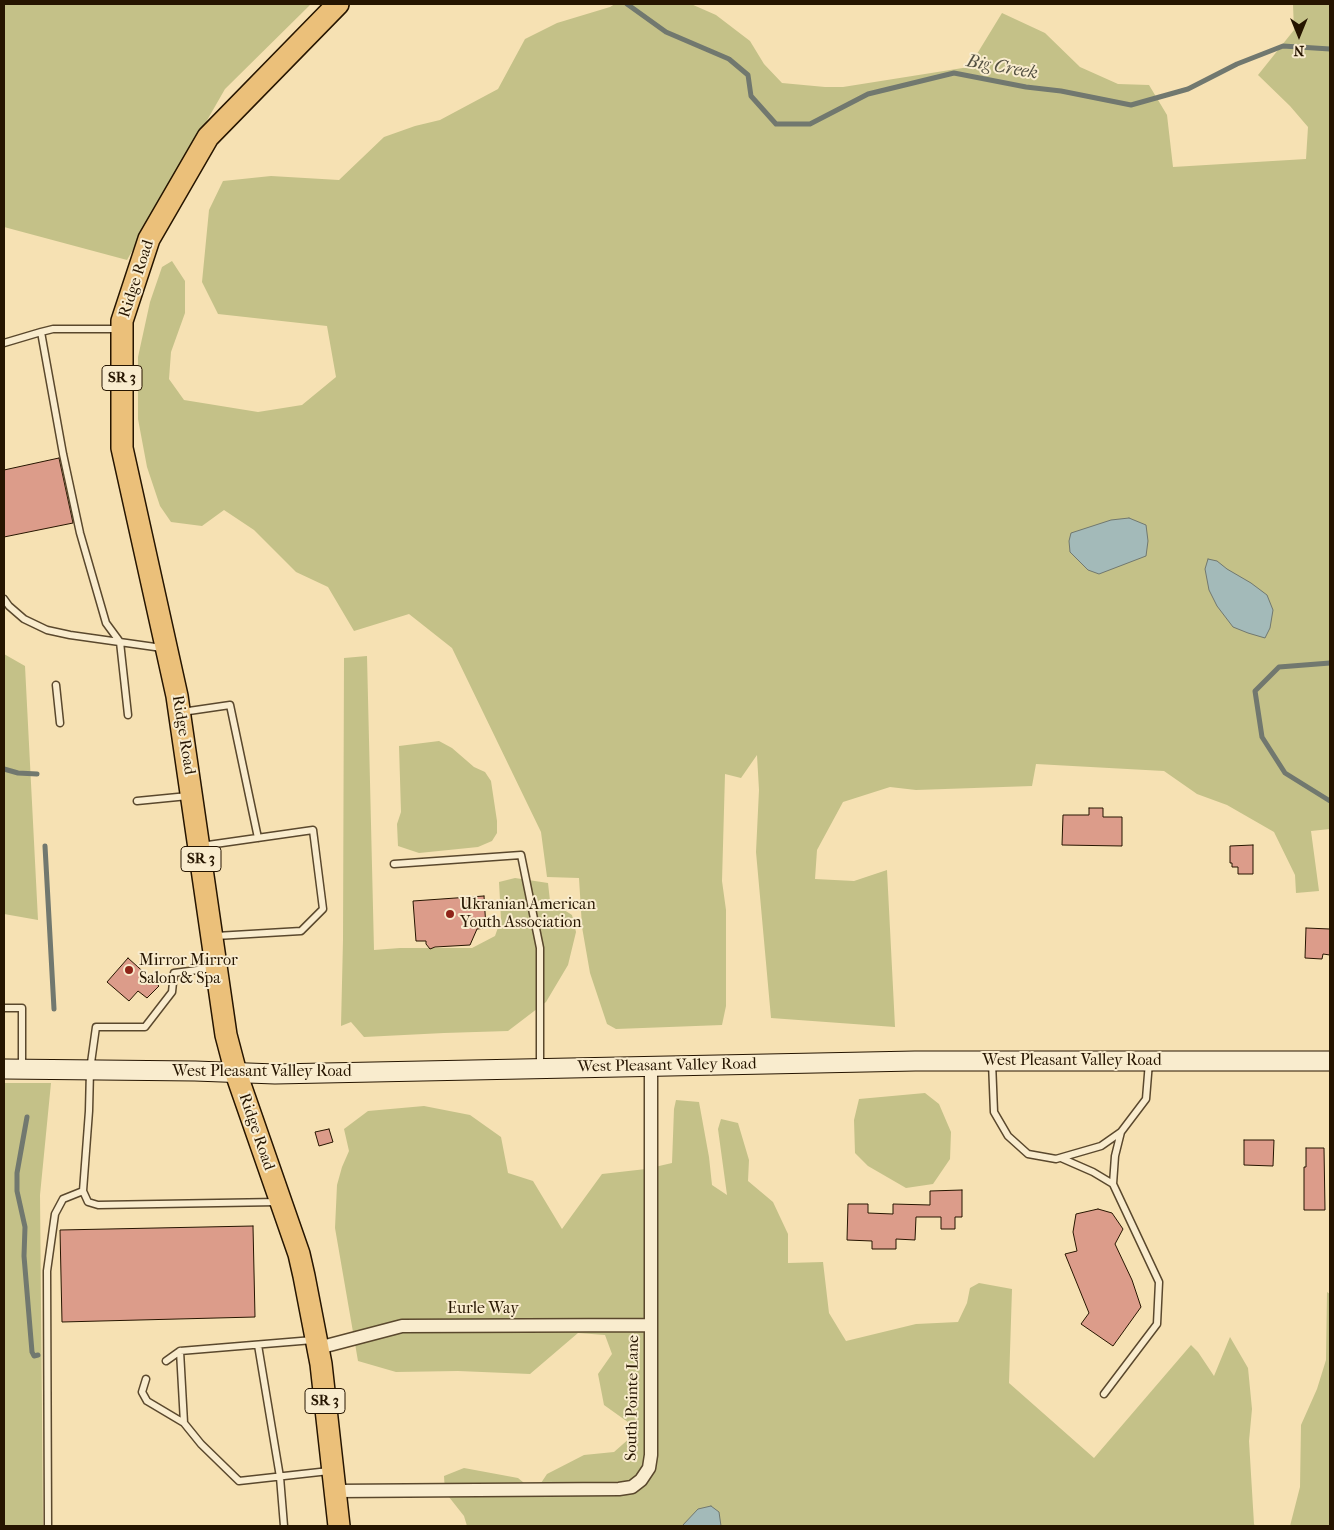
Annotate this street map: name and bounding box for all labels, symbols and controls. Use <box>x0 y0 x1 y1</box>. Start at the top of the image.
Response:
north arrow <box>1274 10 1324 60</box>
text: N <box>1294 42 1304 59</box>
water label: Big Creek <box>965 51 1039 85</box>
street label: Ridge Road <box>115 238 159 320</box>
road number: SR 3 <box>102 366 142 390</box>
street label: Ridge Road <box>167 694 199 776</box>
road number: SR 3 <box>181 846 221 872</box>
place label: Ukranian American Youth Association <box>460 895 596 933</box>
marker: Ukranian American Youth Association <box>444 908 456 920</box>
place label: Mirror Mirror Salon & Spa <box>139 951 238 989</box>
marker: Mirror Mirror Salon & Spa <box>123 964 135 976</box>
street label: West Pleasant Valley Road <box>982 1051 1162 1071</box>
street label: West Pleasant Valley Road <box>577 1055 757 1077</box>
street label: West Pleasant Valley Road <box>172 1062 352 1082</box>
street label: Ridge Road <box>234 1091 278 1173</box>
street label: Eurle Way <box>447 1299 519 1319</box>
street label: South Pointe Lane <box>622 1335 644 1461</box>
road number: SR 3 <box>305 1388 345 1414</box>

